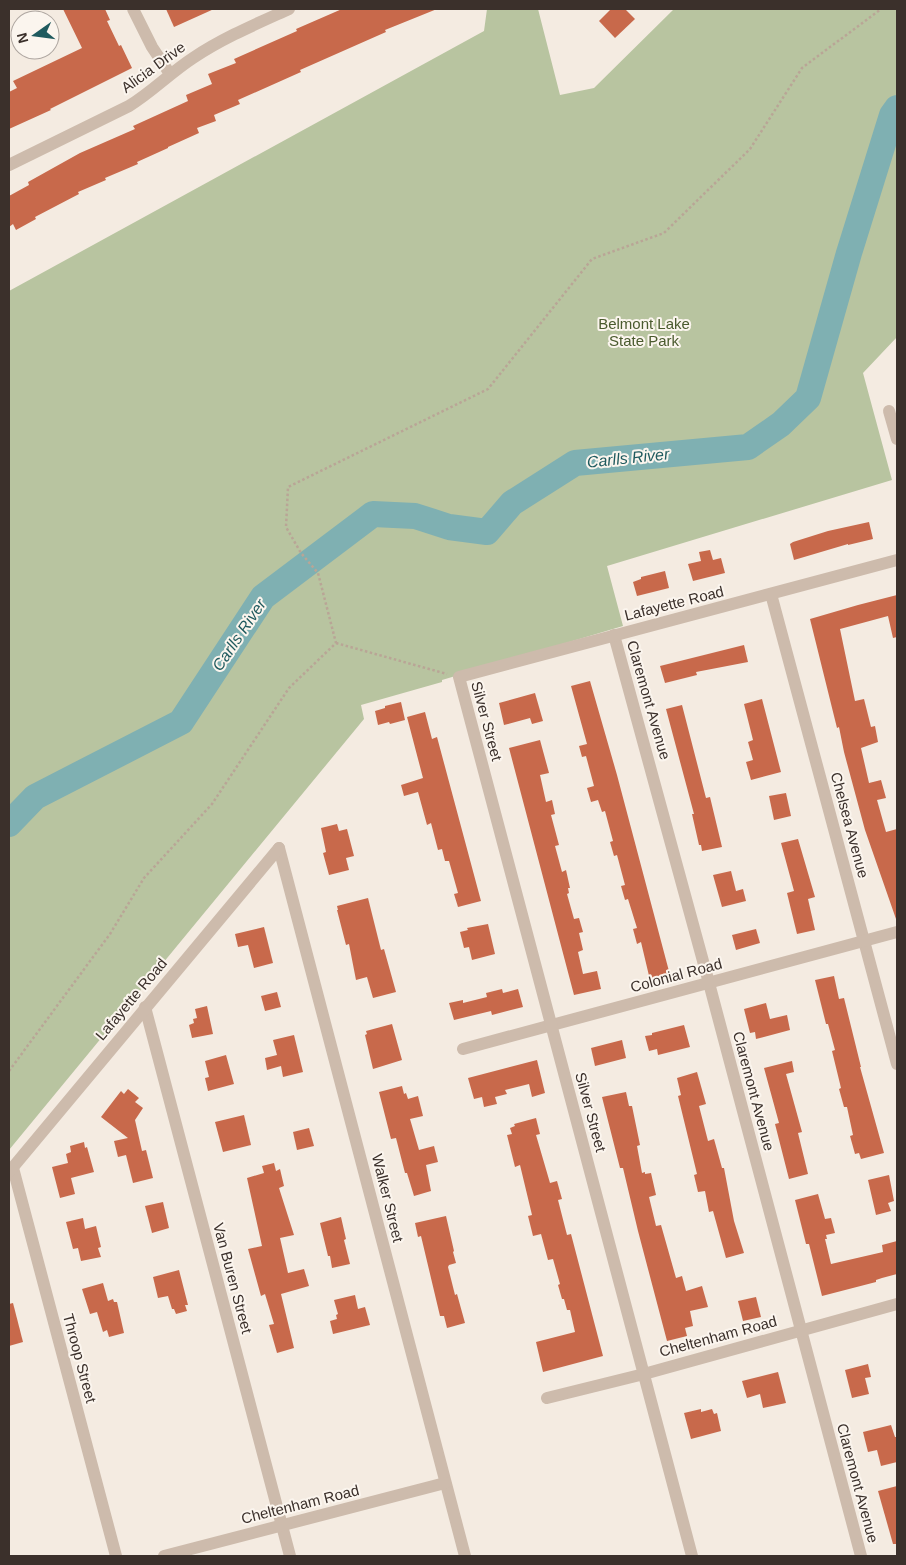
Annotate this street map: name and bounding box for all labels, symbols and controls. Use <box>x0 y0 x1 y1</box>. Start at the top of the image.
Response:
north arrow <box>10 10 60 60</box>
text: N <box>13 31 31 45</box>
street label: Alicia Drive <box>118 38 188 96</box>
park label: Belmont Lake State Park <box>598 315 690 349</box>
water label: Carlls River <box>586 445 671 471</box>
street label: Lafayette Road <box>623 582 725 624</box>
water label: Carlls River <box>209 595 270 674</box>
street label: Claremont Avenue <box>624 638 674 762</box>
street label: Silver Street <box>468 679 506 763</box>
street label: Chelsea Avenue <box>828 770 872 880</box>
street label: Lafayette Road <box>92 955 170 1043</box>
street label: Colonial Road <box>628 955 724 995</box>
street label: Claremont Avenue <box>730 1029 778 1153</box>
street label: Silver Street <box>572 1070 610 1154</box>
street label: Walker Street <box>369 1152 407 1245</box>
street label: Van Buren Street <box>210 1221 256 1336</box>
street label: Throop Street <box>60 1312 100 1405</box>
street label: Cheltenham Road <box>657 1312 779 1360</box>
street label: Claremont Avenue <box>834 1421 882 1545</box>
street label: Cheltenham Road <box>239 1481 361 1527</box>

